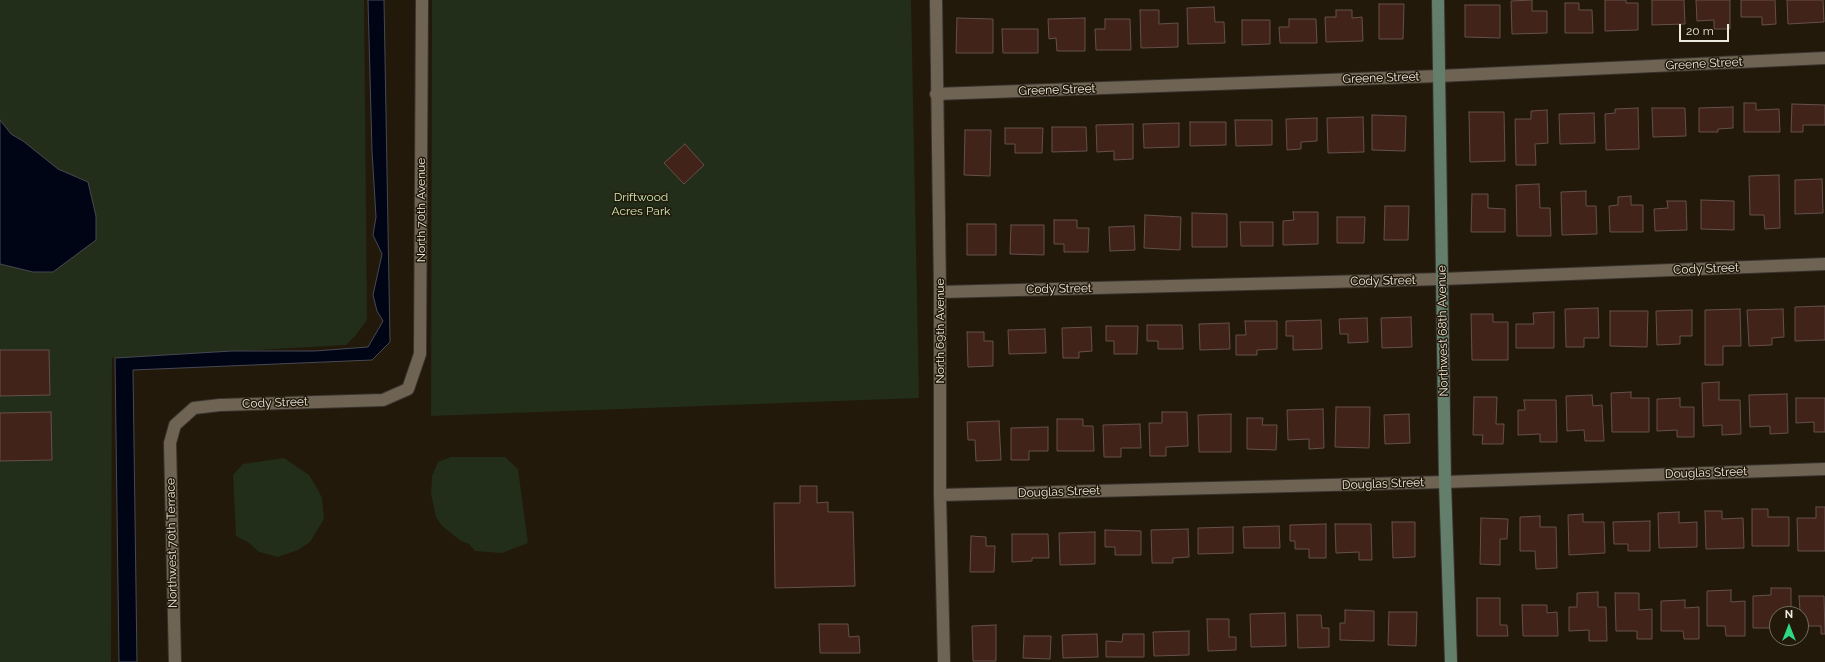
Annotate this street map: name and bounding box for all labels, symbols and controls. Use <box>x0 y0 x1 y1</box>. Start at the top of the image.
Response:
scale bar <box>1681 16 1731 42</box>
text: 20 m <box>1686 24 1714 38</box>
street label: Greene Street <box>1665 55 1743 73</box>
street label: Greene Street <box>1342 69 1420 87</box>
street label: Greene Street <box>1018 81 1096 99</box>
street label: North 70th Avenue <box>414 158 428 262</box>
park label: Driftwood Acres Park <box>612 190 670 218</box>
street label: Cody Street <box>1673 261 1739 277</box>
street label: Northwest 68th Avenue <box>1435 265 1451 397</box>
street label: Cody Street <box>1350 273 1416 289</box>
street label: North 69th Avenue <box>933 278 947 384</box>
street label: Cody Street <box>1026 281 1092 297</box>
street label: Cody Street <box>242 395 308 411</box>
street label: Douglas Street <box>1665 464 1747 482</box>
street label: Douglas Street <box>1342 475 1424 493</box>
street label: Northwest 70th Terrace <box>164 478 180 608</box>
street label: Douglas Street <box>1018 483 1100 501</box>
north arrow <box>1769 606 1809 646</box>
text: N <box>1785 608 1793 621</box>

